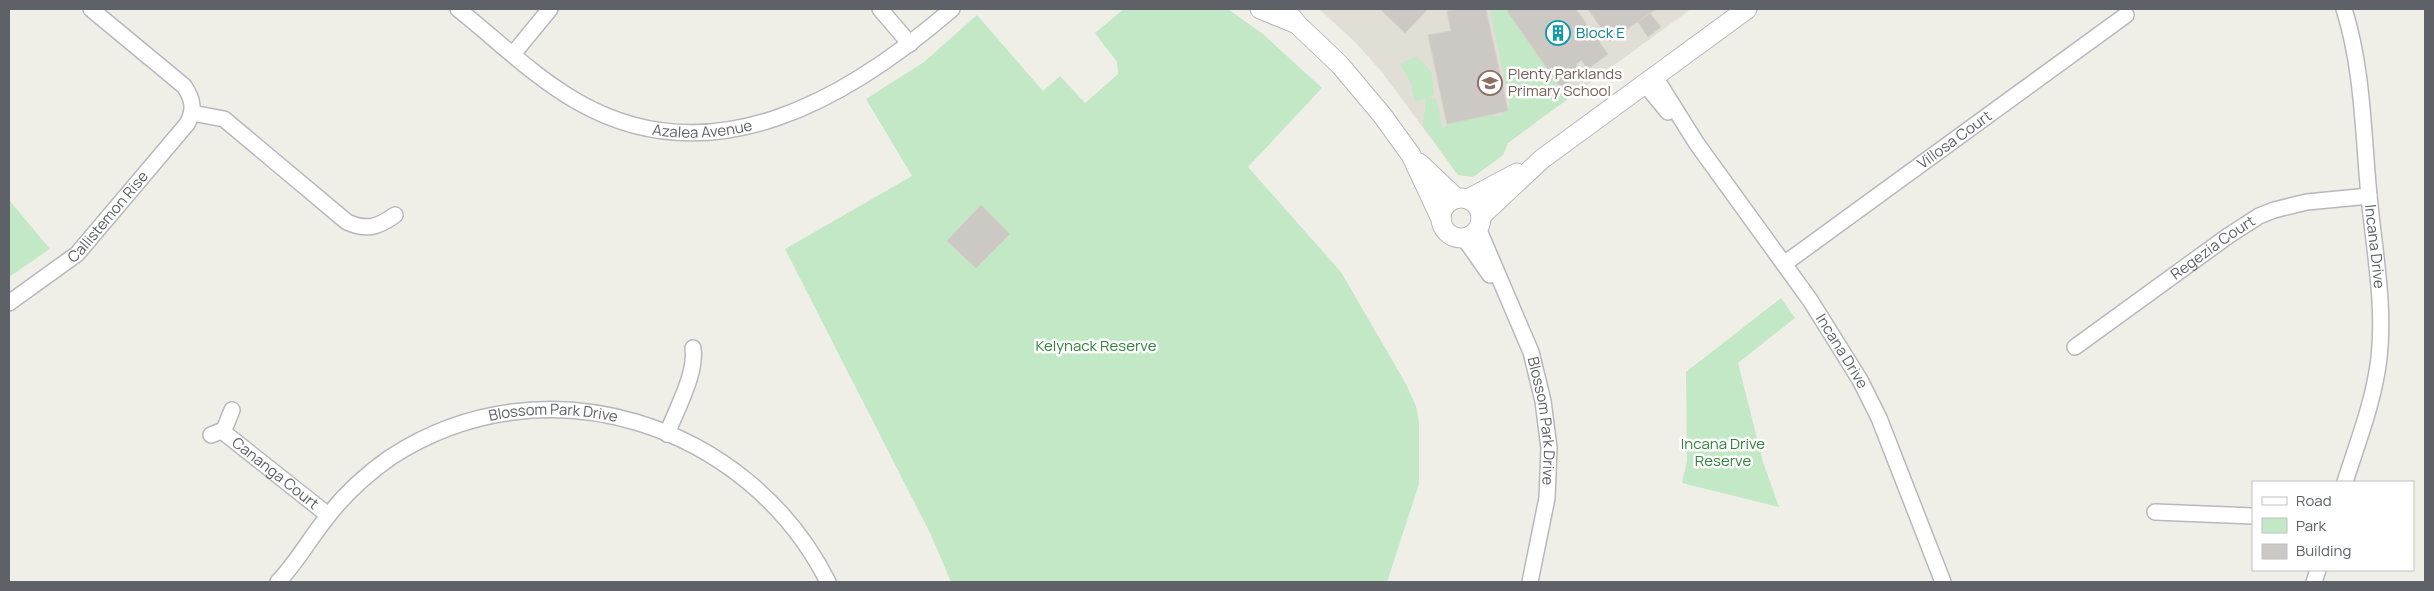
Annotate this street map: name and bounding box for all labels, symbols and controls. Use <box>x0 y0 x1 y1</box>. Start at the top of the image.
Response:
building icon: Block E <box>1545 20 1571 46</box>
place label: Block E <box>1576 22 1625 43</box>
place label: Plenty Parklands Primary School <box>1508 63 1622 101</box>
school or university icon: Plenty Parklands Primary School <box>1477 70 1503 96</box>
street label: Villosa Court <box>1913 105 1996 174</box>
street label: Azalea Avenue <box>651 114 755 143</box>
street label: Callistemon Rise <box>63 166 153 268</box>
street label: Incana Drive <box>2360 203 2390 290</box>
street label: Regezia Court <box>2166 210 2259 284</box>
street label: Incana Drive <box>1811 310 1874 392</box>
park label: Kelynack Reserve <box>1036 335 1157 356</box>
street label: Blossom Park Drive <box>1523 354 1560 486</box>
street label: Blossom Park Drive <box>487 399 620 427</box>
street label: Cananga Court <box>228 432 323 514</box>
park label: Incana Drive Reserve <box>1681 433 1765 471</box>
legend <box>2252 481 2414 571</box>
text: Road <box>2296 490 2332 511</box>
text: Park <box>2296 515 2326 536</box>
text: Building <box>2296 540 2351 561</box>

